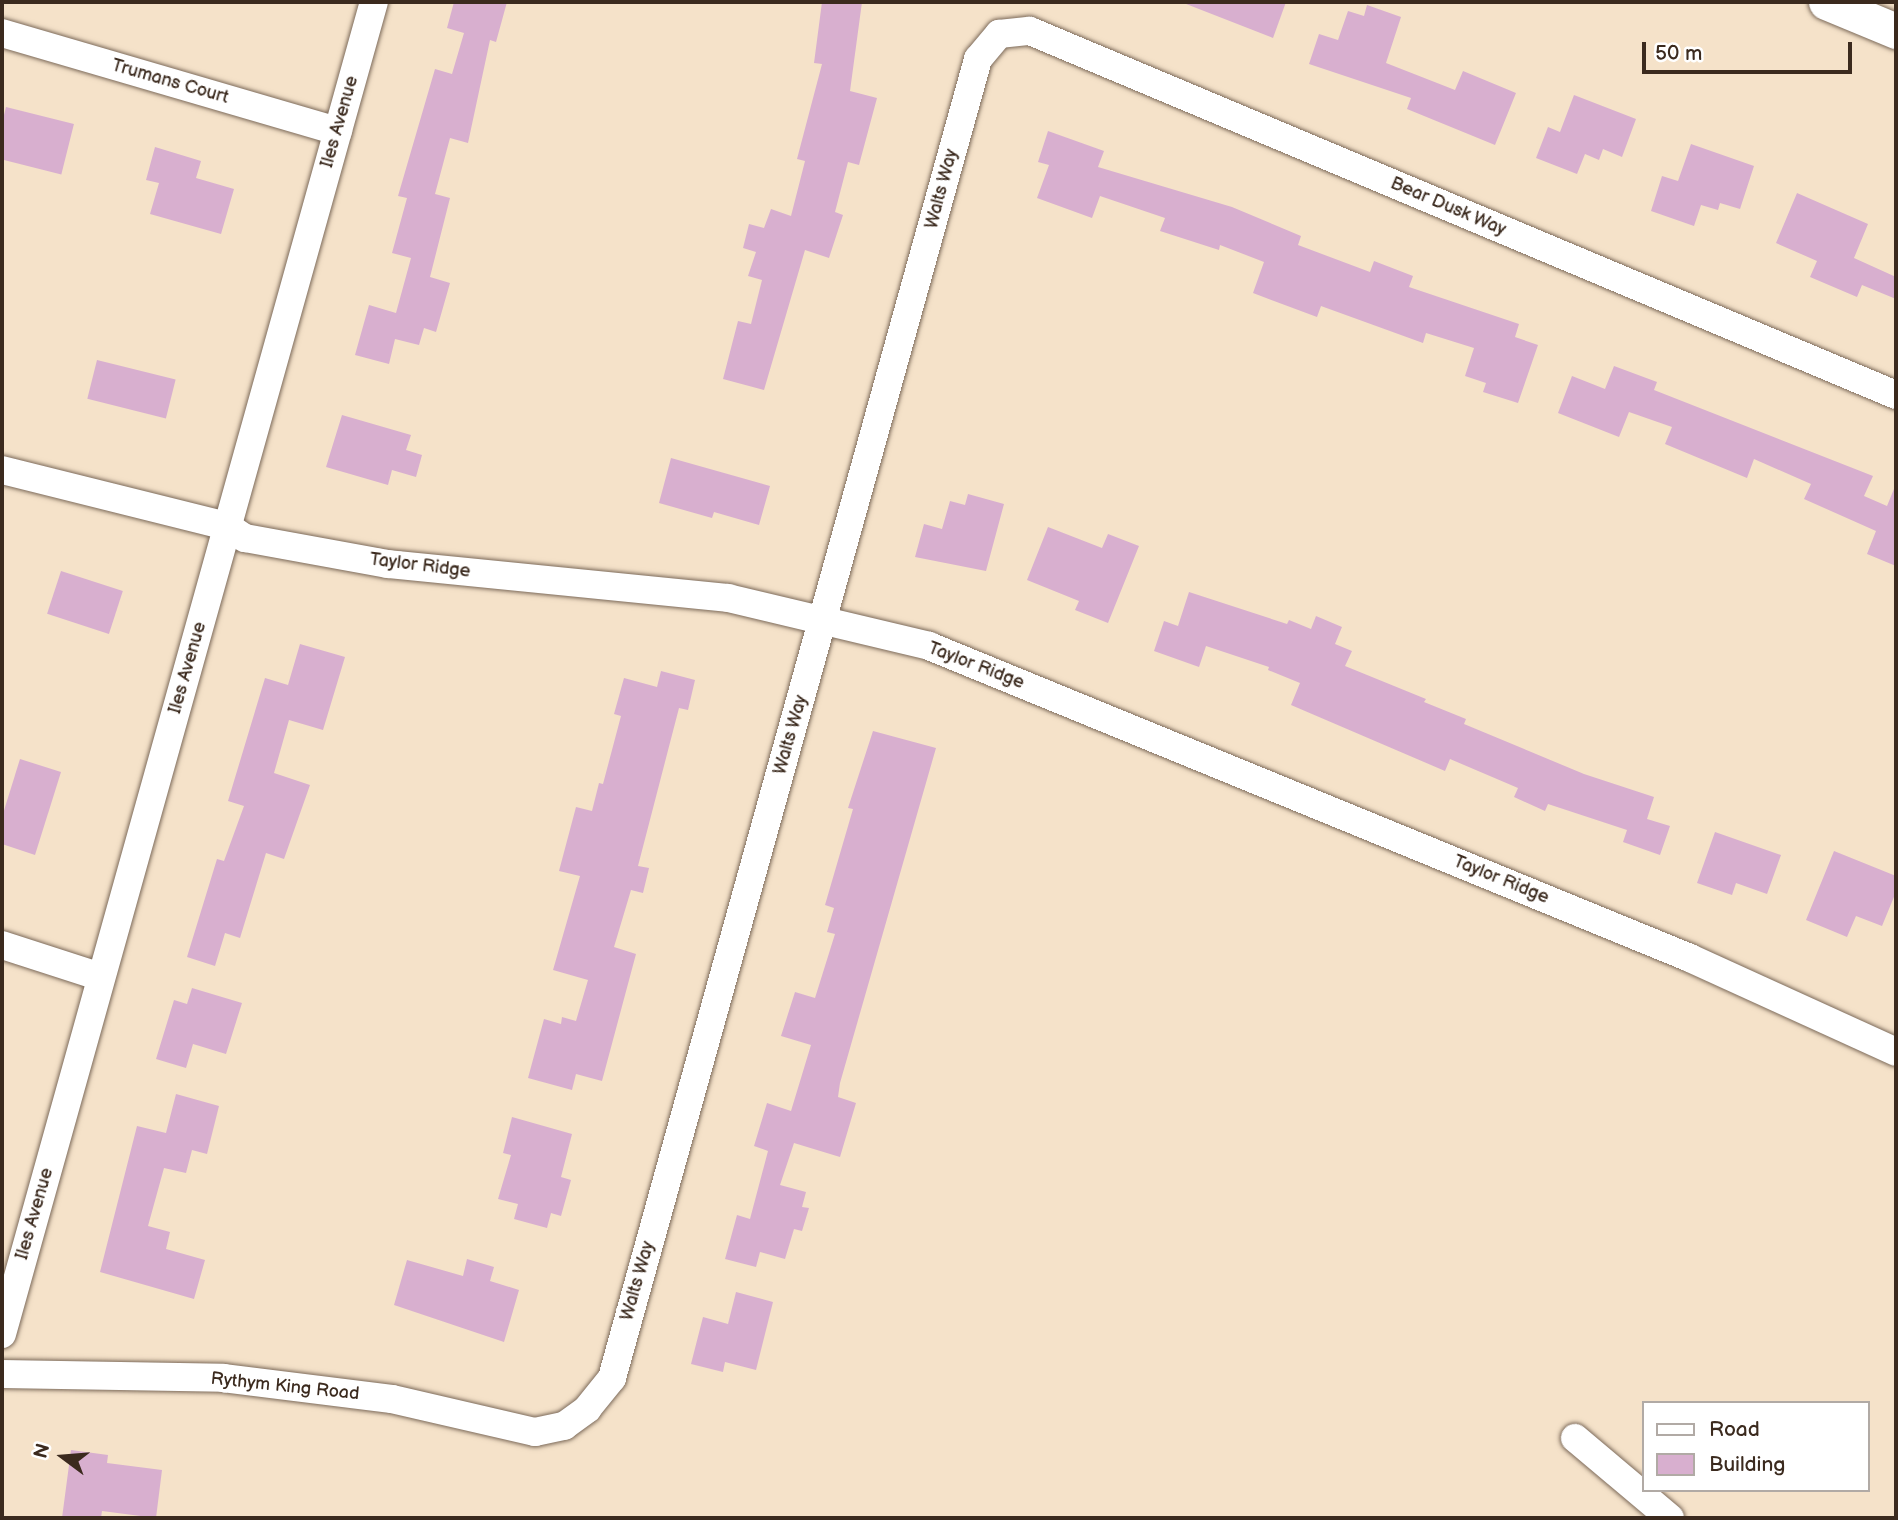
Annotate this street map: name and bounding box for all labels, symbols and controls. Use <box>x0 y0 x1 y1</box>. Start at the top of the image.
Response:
scale bar <box>1646 28 1856 72</box>
text: 50 m <box>1655 41 1702 66</box>
street label: Trumans Court <box>109 55 231 109</box>
street label: Iles Avenue <box>317 74 363 170</box>
street label: Walts Way <box>921 146 963 232</box>
street label: Bear Dusk Way <box>1387 173 1509 241</box>
street label: Taylor Ridge <box>368 549 472 583</box>
street label: Iles Avenue <box>165 620 211 716</box>
street label: Taylor Ridge <box>925 638 1027 694</box>
street label: Walts Way <box>769 692 813 778</box>
street label: Taylor Ridge <box>1450 851 1552 909</box>
street label: Iles Avenue <box>12 1166 58 1262</box>
street label: Walts Way <box>616 1238 660 1324</box>
street label: Rythym King Road <box>210 1368 360 1406</box>
legend <box>1643 1401 1870 1492</box>
text: Road <box>1709 1417 1760 1442</box>
north arrow <box>28 1422 98 1492</box>
text: N <box>29 1441 55 1461</box>
text: Building <box>1709 1452 1785 1477</box>

